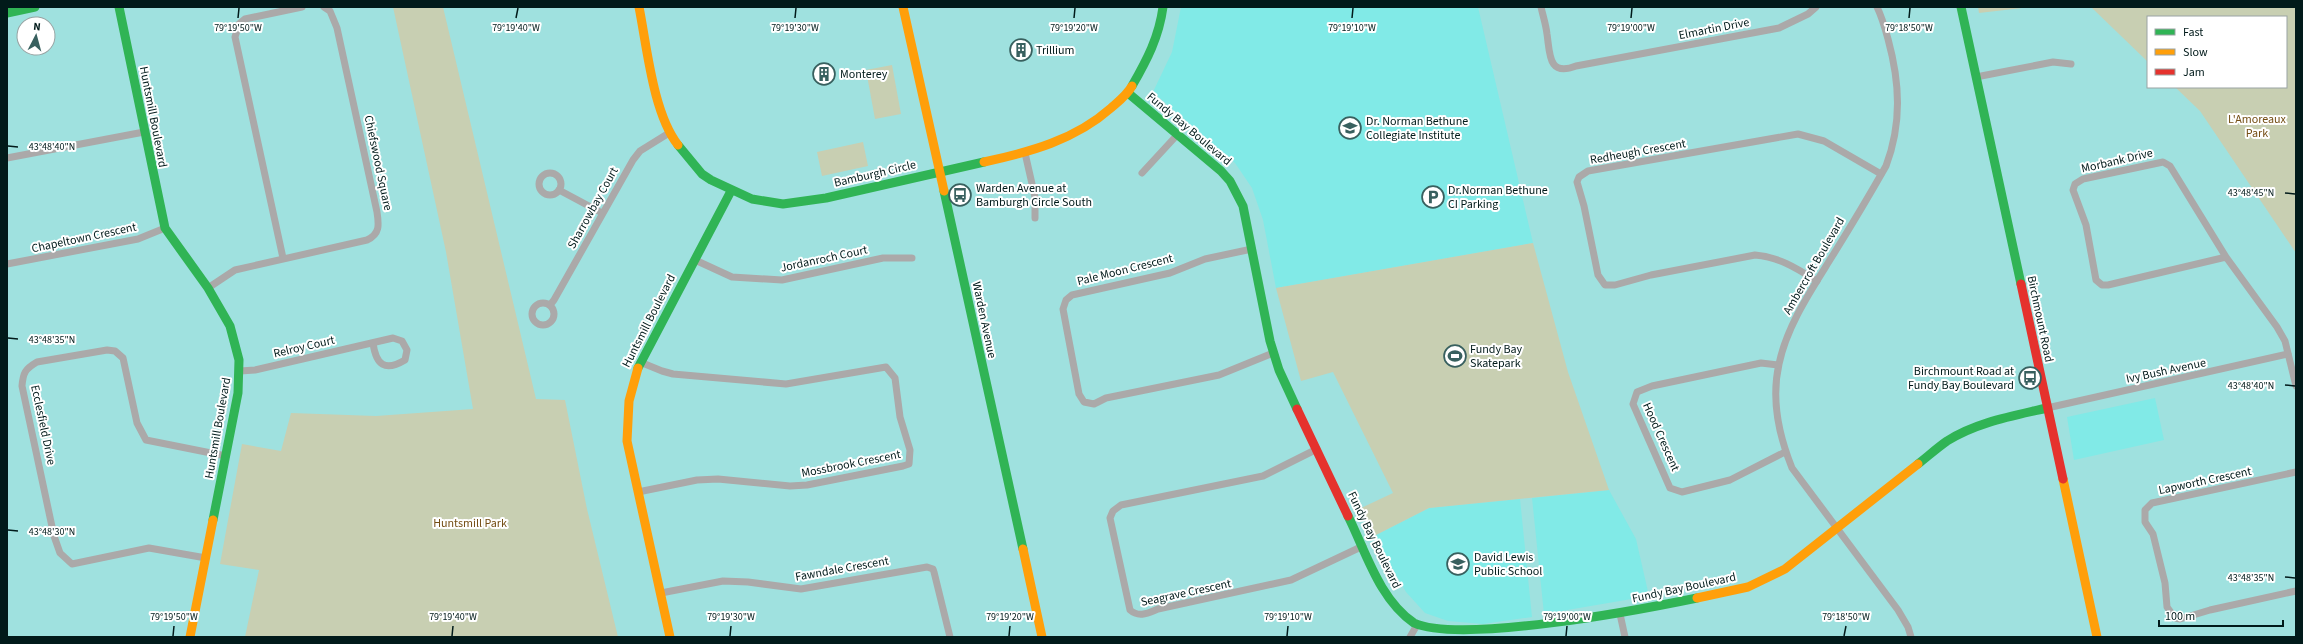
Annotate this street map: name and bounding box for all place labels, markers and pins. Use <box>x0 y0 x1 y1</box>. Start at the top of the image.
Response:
building icon: Trillium <box>1008 37 1034 63</box>
place label: Trillium <box>1036 42 1075 59</box>
building icon: Monterey <box>811 61 837 87</box>
place label: Monterey <box>840 66 888 83</box>
place label: Dr. Norman Bethune Collegiate Institute <box>1366 113 1468 144</box>
school or university icon: Dr. Norman Bethune Collegiate Institute <box>1337 115 1363 141</box>
place label: Warden Avenue at Bamburgh Circle South <box>976 180 1092 211</box>
bus stop icon: Warden Avenue at Bamburgh Circle South <box>947 182 973 208</box>
place label: Dr.Norman Bethune CI Parking <box>1448 182 1548 213</box>
parking icon: Dr.Norman Bethune CI Parking <box>1420 184 1446 210</box>
place label: Fundy Bay Skatepark <box>1470 341 1523 372</box>
sports icon: Fundy Bay Skatepark <box>1442 343 1468 369</box>
place label: Birchmount Road at Fundy Bay Boulevard <box>1908 363 2014 394</box>
bus stop icon: Birchmount Road at Fundy Bay Boulevard <box>2017 365 2043 391</box>
place label: David Lewis Public School <box>1474 549 1542 580</box>
school or university icon: David Lewis Public School <box>1445 551 1471 577</box>

